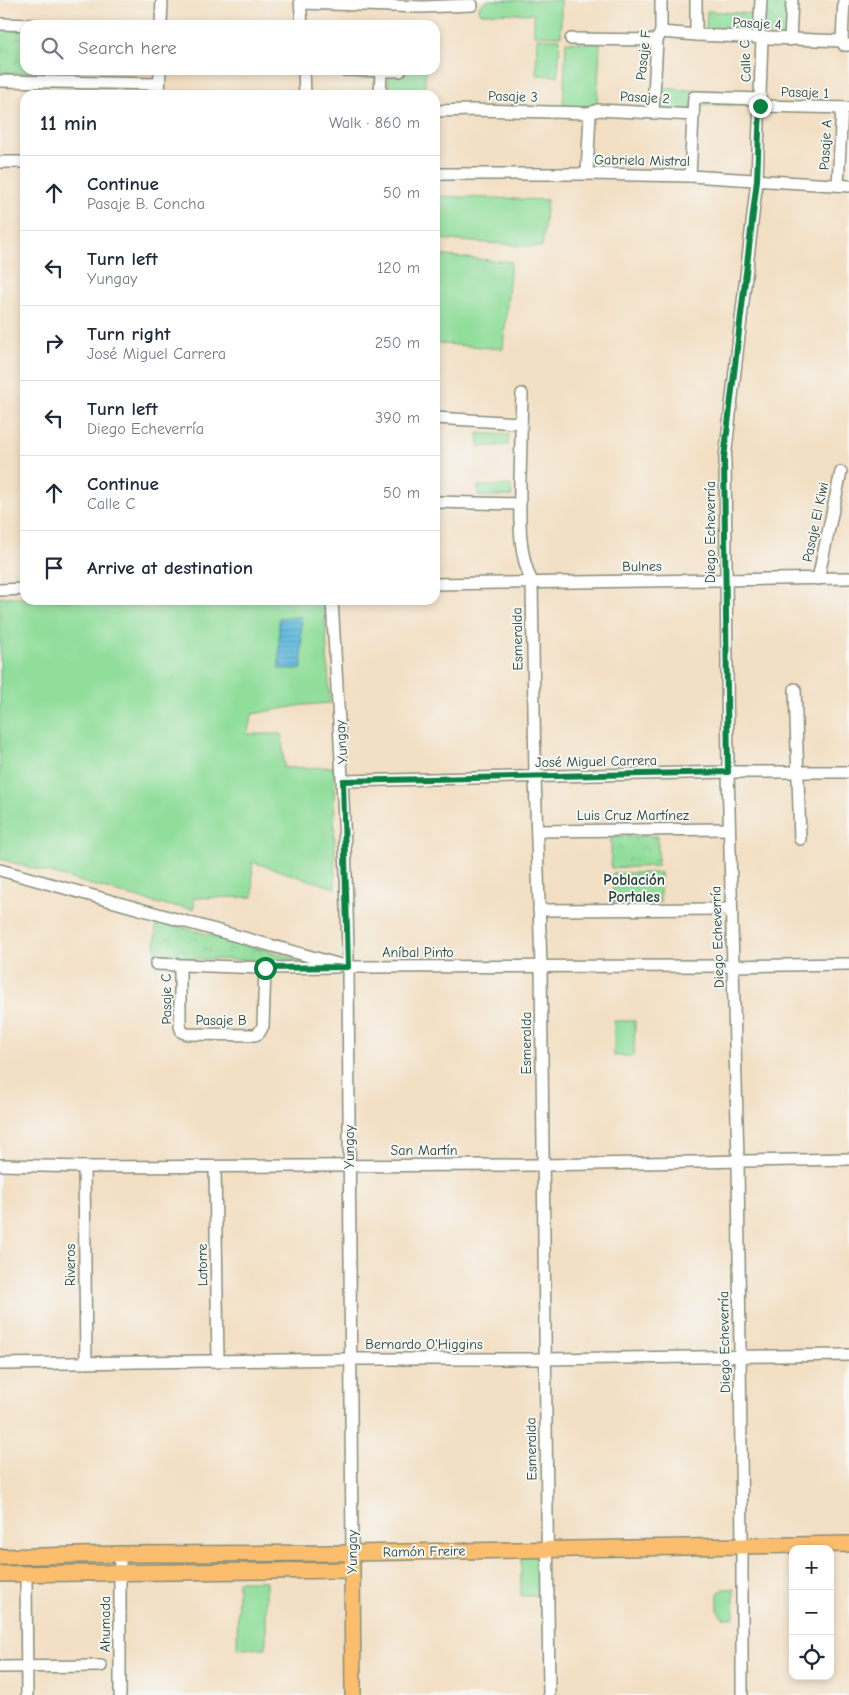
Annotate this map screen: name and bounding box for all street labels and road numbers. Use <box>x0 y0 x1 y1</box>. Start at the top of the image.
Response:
street label: Pasaje 4 <box>732 14 782 33</box>
street label: Pasaje F <box>632 29 655 81</box>
street label: Calle C <box>736 39 755 82</box>
street label: Pasaje 1 <box>781 83 829 102</box>
street label: Pasaje 3 <box>488 87 538 106</box>
street label: Pasaje 2 <box>620 88 670 107</box>
street label: Pasaje A <box>816 119 835 171</box>
street label: Gabriela Mistral <box>594 151 690 170</box>
street label: Diego Echeverría <box>702 481 719 583</box>
street label: Pasaje El Kiwi <box>799 481 832 564</box>
street label: Bulnes <box>622 558 662 575</box>
street label: Esmeralda <box>508 607 527 671</box>
street label: Yungay <box>331 719 352 765</box>
street label: José Miguel Carrera <box>535 752 657 771</box>
street label: Luis Cruz Martínez <box>577 807 689 824</box>
street label: Diego Echeverría <box>707 886 728 988</box>
street label: Aníbal Pinto <box>382 944 454 961</box>
street label: Pasaje C <box>158 973 175 1025</box>
street label: Esmeralda <box>518 1011 535 1075</box>
street label: Pasaje B <box>195 1012 247 1029</box>
street label: Yungay <box>341 1124 358 1169</box>
street label: San Martín <box>391 1142 457 1159</box>
street label: Latorre <box>194 1243 211 1287</box>
street label: Riveros <box>62 1244 79 1286</box>
street label: Diego Echeverría <box>715 1291 734 1393</box>
street label: Bernardo O'Higgins <box>365 1336 483 1353</box>
street label: Esmeralda <box>522 1417 541 1481</box>
street label: Yungay <box>344 1529 361 1574</box>
street label: Ramón Freire <box>383 1542 465 1561</box>
street label: Ahumada <box>97 1596 114 1652</box>

